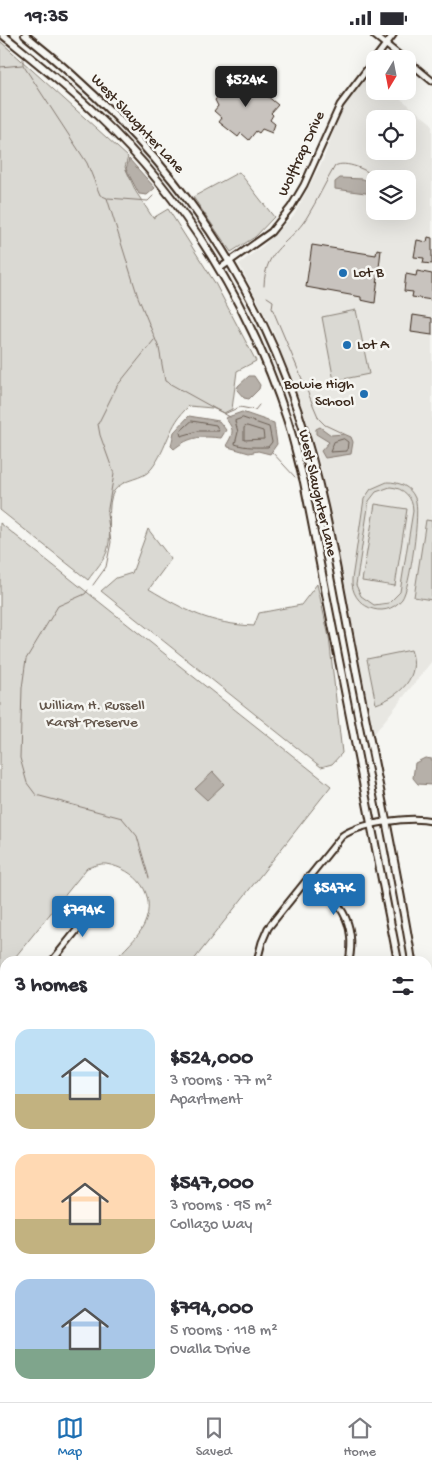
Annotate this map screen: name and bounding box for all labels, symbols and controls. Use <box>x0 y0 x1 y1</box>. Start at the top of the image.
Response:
text: 19:35 <box>25 6 68 29</box>
north arrow <box>366 50 416 100</box>
map controls <box>366 50 416 220</box>
pin: $524K <box>211 65 281 108</box>
street label: West Slaughter Lane <box>86 71 188 178</box>
text: $524K <box>226 72 266 91</box>
street label: Wolftrap Drive <box>274 108 330 199</box>
button: locate <box>366 110 416 160</box>
button: layers <box>366 170 416 220</box>
place label: Lot B <box>353 264 384 282</box>
marker: Lot B <box>337 267 349 279</box>
place label: Lot A <box>357 336 390 354</box>
marker: Lot A <box>341 339 353 351</box>
place label: Bowie High School <box>283 376 354 411</box>
marker: Bowie High School <box>358 388 370 400</box>
street label: West Slaughter Lane <box>294 428 340 558</box>
park label: William H. Russell Karst Preserve <box>39 697 145 732</box>
pin: $547K <box>299 873 369 916</box>
text: $547K <box>314 880 354 899</box>
pin: $794K <box>48 895 118 938</box>
text: $794K <box>63 902 103 921</box>
icon: filters <box>389 972 417 1000</box>
text: 3 homes <box>15 974 87 999</box>
text: $524,000 <box>170 1047 253 1072</box>
icon: home <box>55 1049 115 1109</box>
text: 3 rooms · 77 m² <box>170 1072 272 1091</box>
text: Apartment <box>170 1091 242 1110</box>
text: $547,000 <box>170 1172 254 1197</box>
icon: home <box>55 1174 115 1234</box>
text: 3 rooms · 95 m² <box>170 1197 272 1216</box>
text: Collazo Way <box>170 1216 252 1235</box>
text: $794,000 <box>170 1297 253 1322</box>
icon: home <box>55 1299 115 1359</box>
text: 5 rooms · 118 m² <box>170 1322 278 1341</box>
text: Ovalla Drive <box>170 1341 250 1360</box>
tab: Map <box>56 1414 84 1461</box>
tab: Saved <box>196 1414 232 1461</box>
tab: Home <box>344 1414 376 1461</box>

